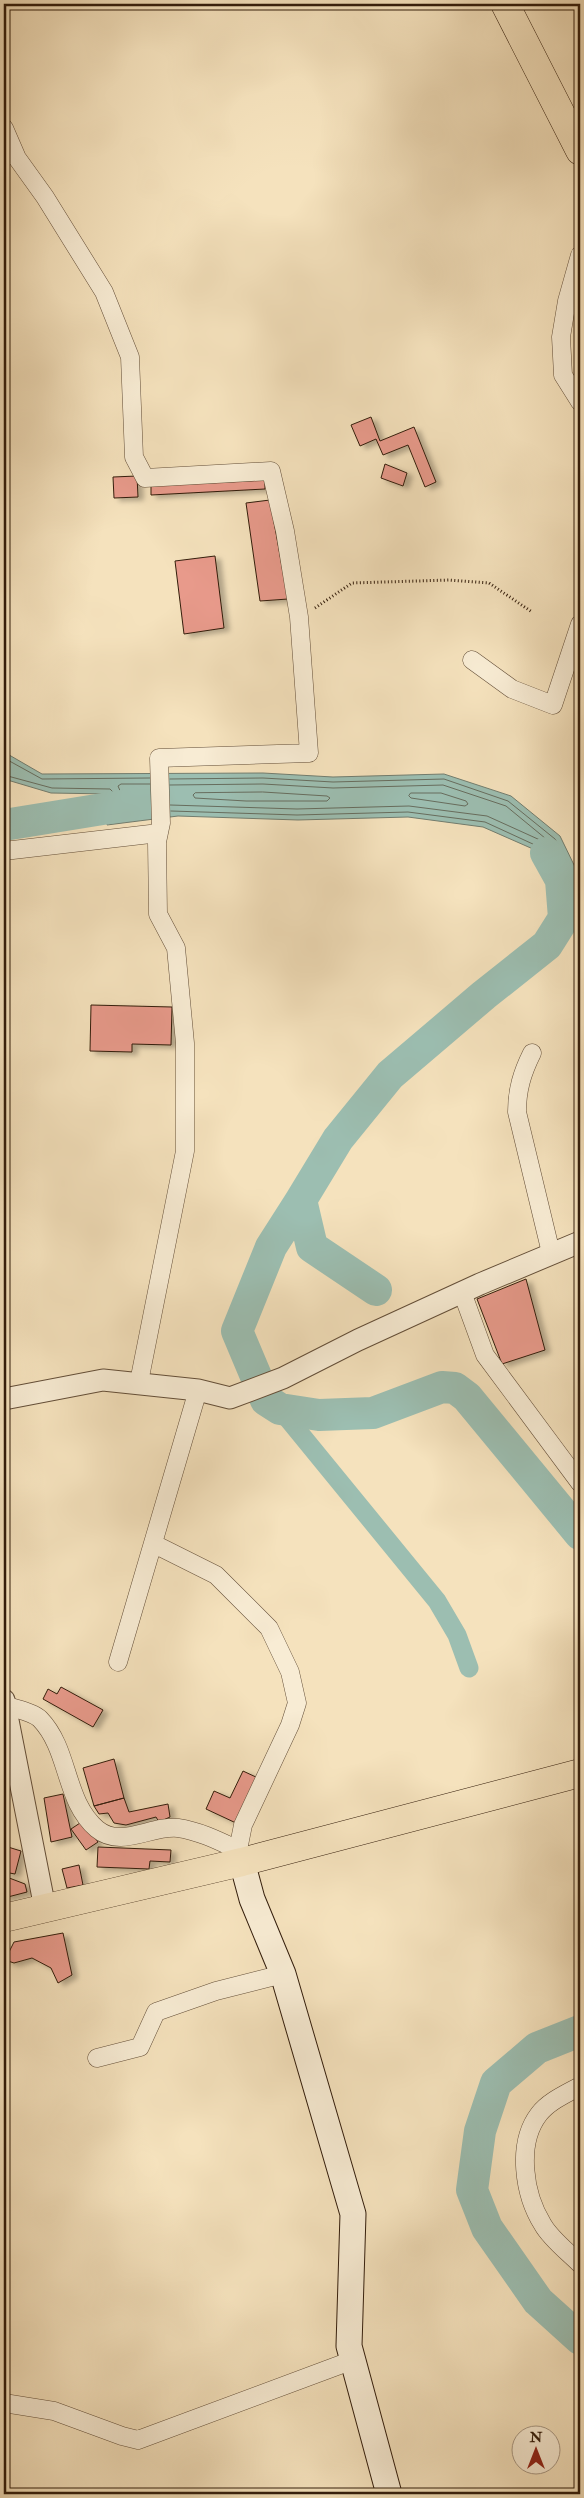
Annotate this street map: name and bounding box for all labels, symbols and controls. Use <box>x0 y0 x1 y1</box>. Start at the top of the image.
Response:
north arrow <box>512 2426 562 2476</box>
text: N <box>529 2429 543 2446</box>

